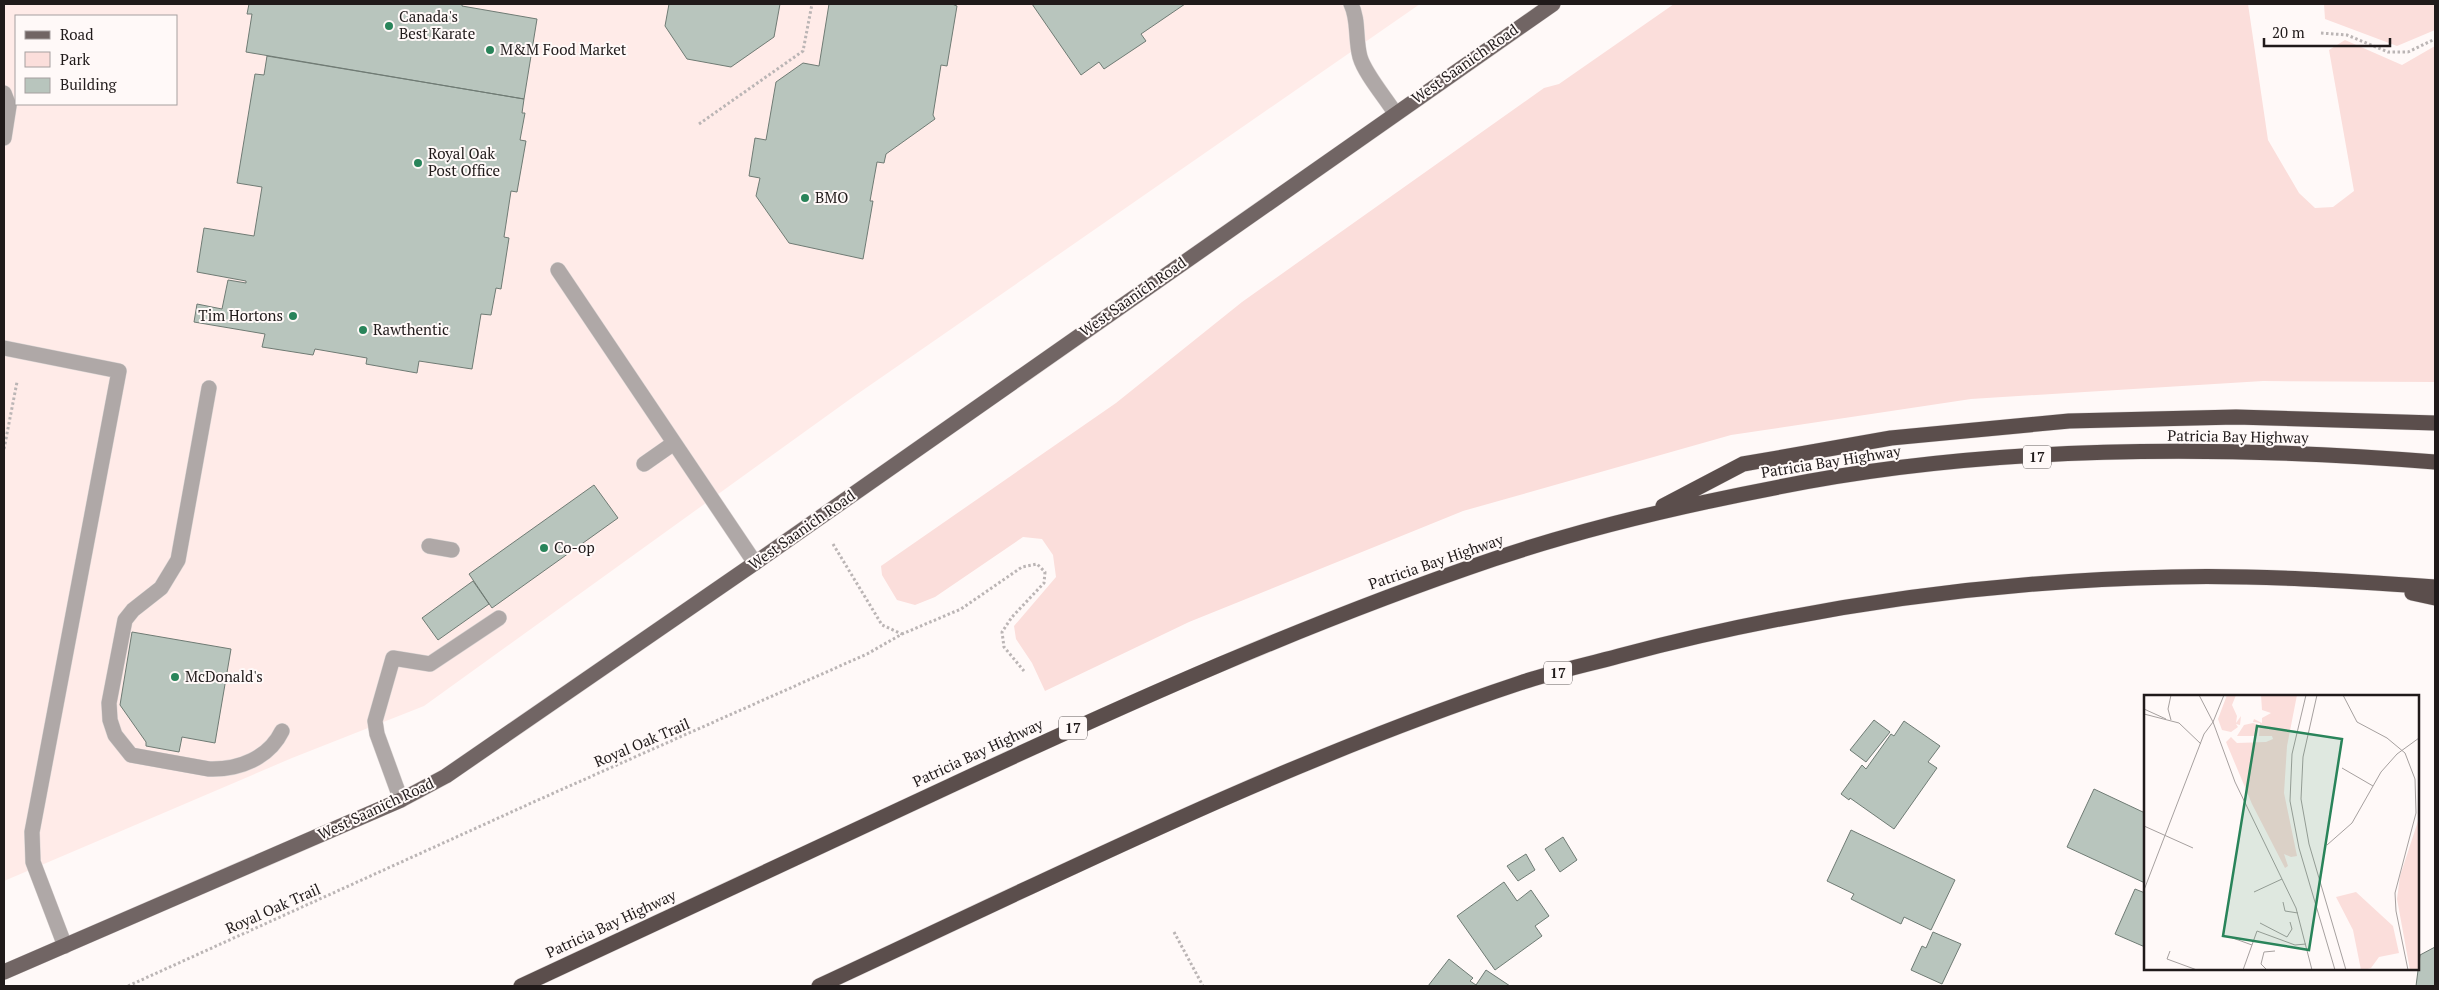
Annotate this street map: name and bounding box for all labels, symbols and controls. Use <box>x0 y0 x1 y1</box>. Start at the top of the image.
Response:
place label: Canada's Best Karate <box>399 6 475 43</box>
legend <box>15 15 178 105</box>
scale bar <box>2264 15 2390 47</box>
street label: West Saanich Road <box>1407 19 1522 107</box>
marker: Canada's Best Karate <box>383 20 395 32</box>
text: 20 m <box>2272 22 2305 42</box>
text: Road <box>60 24 93 44</box>
place label: M&M Food Market <box>500 39 627 59</box>
marker: M&M Food Market <box>484 44 496 56</box>
text: Park <box>60 49 90 69</box>
text: Building <box>60 74 118 94</box>
place label: Royal Oak Post Office <box>428 143 500 180</box>
marker: Royal Oak Post Office <box>412 157 424 169</box>
place label: BMO <box>815 187 848 207</box>
marker: BMO <box>799 192 811 204</box>
street label: West Saanich Road <box>1075 252 1190 340</box>
place label: Tim Hortons <box>198 305 283 325</box>
marker: Tim Hortons <box>287 310 299 322</box>
place label: Rawthentic <box>373 319 449 339</box>
marker: Rawthentic <box>357 324 369 336</box>
street label: Patricia Bay Highway <box>2167 425 2309 447</box>
street label: Patricia Bay Highway <box>1760 440 1903 482</box>
road number: 17 <box>2023 446 2051 468</box>
street label: West Saanich Road <box>744 485 859 573</box>
street label: Patricia Bay Highway <box>1366 528 1506 594</box>
place label: Co-op <box>554 537 595 557</box>
marker: Co-op <box>538 542 550 554</box>
road number: 17 <box>1544 661 1572 684</box>
place label: McDonald's <box>185 666 263 686</box>
marker: McDonald's <box>169 671 181 683</box>
inset map <box>2144 695 2419 970</box>
street label: Royal Oak Trail <box>591 713 692 771</box>
street label: Patricia Bay Highway <box>909 713 1046 791</box>
road number: 17 <box>1059 716 1087 740</box>
street label: West Saanich Road <box>314 772 437 844</box>
street label: Royal Oak Trail <box>222 878 323 938</box>
street label: Patricia Bay Highway <box>542 884 679 962</box>

